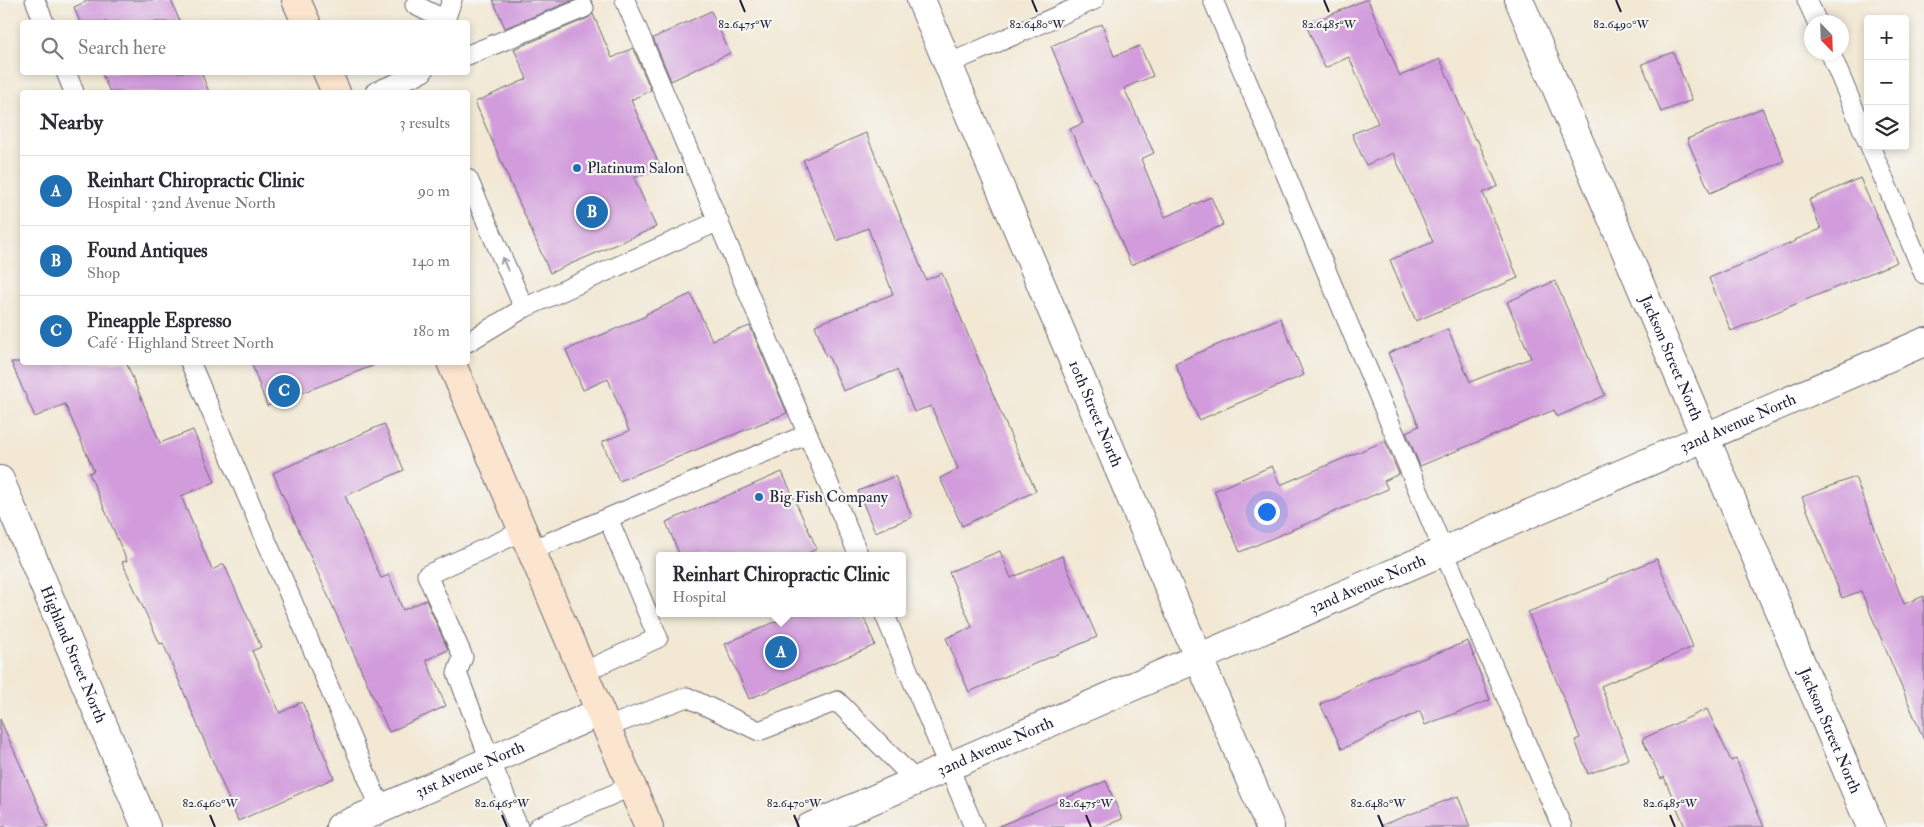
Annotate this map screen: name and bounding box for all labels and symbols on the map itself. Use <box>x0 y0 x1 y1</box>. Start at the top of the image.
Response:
north arrow <box>1804 15 1849 60</box>
text: 82.6475°W <box>718 17 773 32</box>
text: 82.6480°W <box>1010 17 1065 32</box>
text: 82.6485°W <box>1302 17 1357 32</box>
text: 82.6490°W <box>1593 17 1649 32</box>
place label: Platinum Salon <box>587 158 684 178</box>
marker: Platinum Salon <box>571 162 583 174</box>
pin: B <box>576 193 608 231</box>
one-way arrow <box>499 257 509 272</box>
street label: Jackson Street North <box>1634 291 1707 424</box>
street label: 10th Street North <box>1064 357 1127 471</box>
pin: C <box>268 372 300 410</box>
street label: 32nd Avenue North <box>1677 389 1800 457</box>
place label: Big Fish Company <box>769 487 889 508</box>
marker: Big Fish Company <box>753 491 765 503</box>
your location <box>1254 499 1280 525</box>
street label: 32nd Avenue North <box>1306 550 1429 618</box>
street label: Highland Street North <box>36 583 111 726</box>
pin: A <box>765 633 797 671</box>
street label: Jackson Street North <box>1793 664 1866 797</box>
street label: 32nd Avenue North <box>934 712 1057 780</box>
street label: 31st Avenue North <box>412 737 528 802</box>
text: 82.6460°W <box>182 796 238 811</box>
text: 82.6465°W <box>475 796 530 811</box>
text: 82.6470°W <box>767 796 822 811</box>
text: 82.6475°W <box>1059 796 1114 811</box>
text: 82.6480°W <box>1351 796 1406 811</box>
text: 82.6485°W <box>1643 796 1698 811</box>

